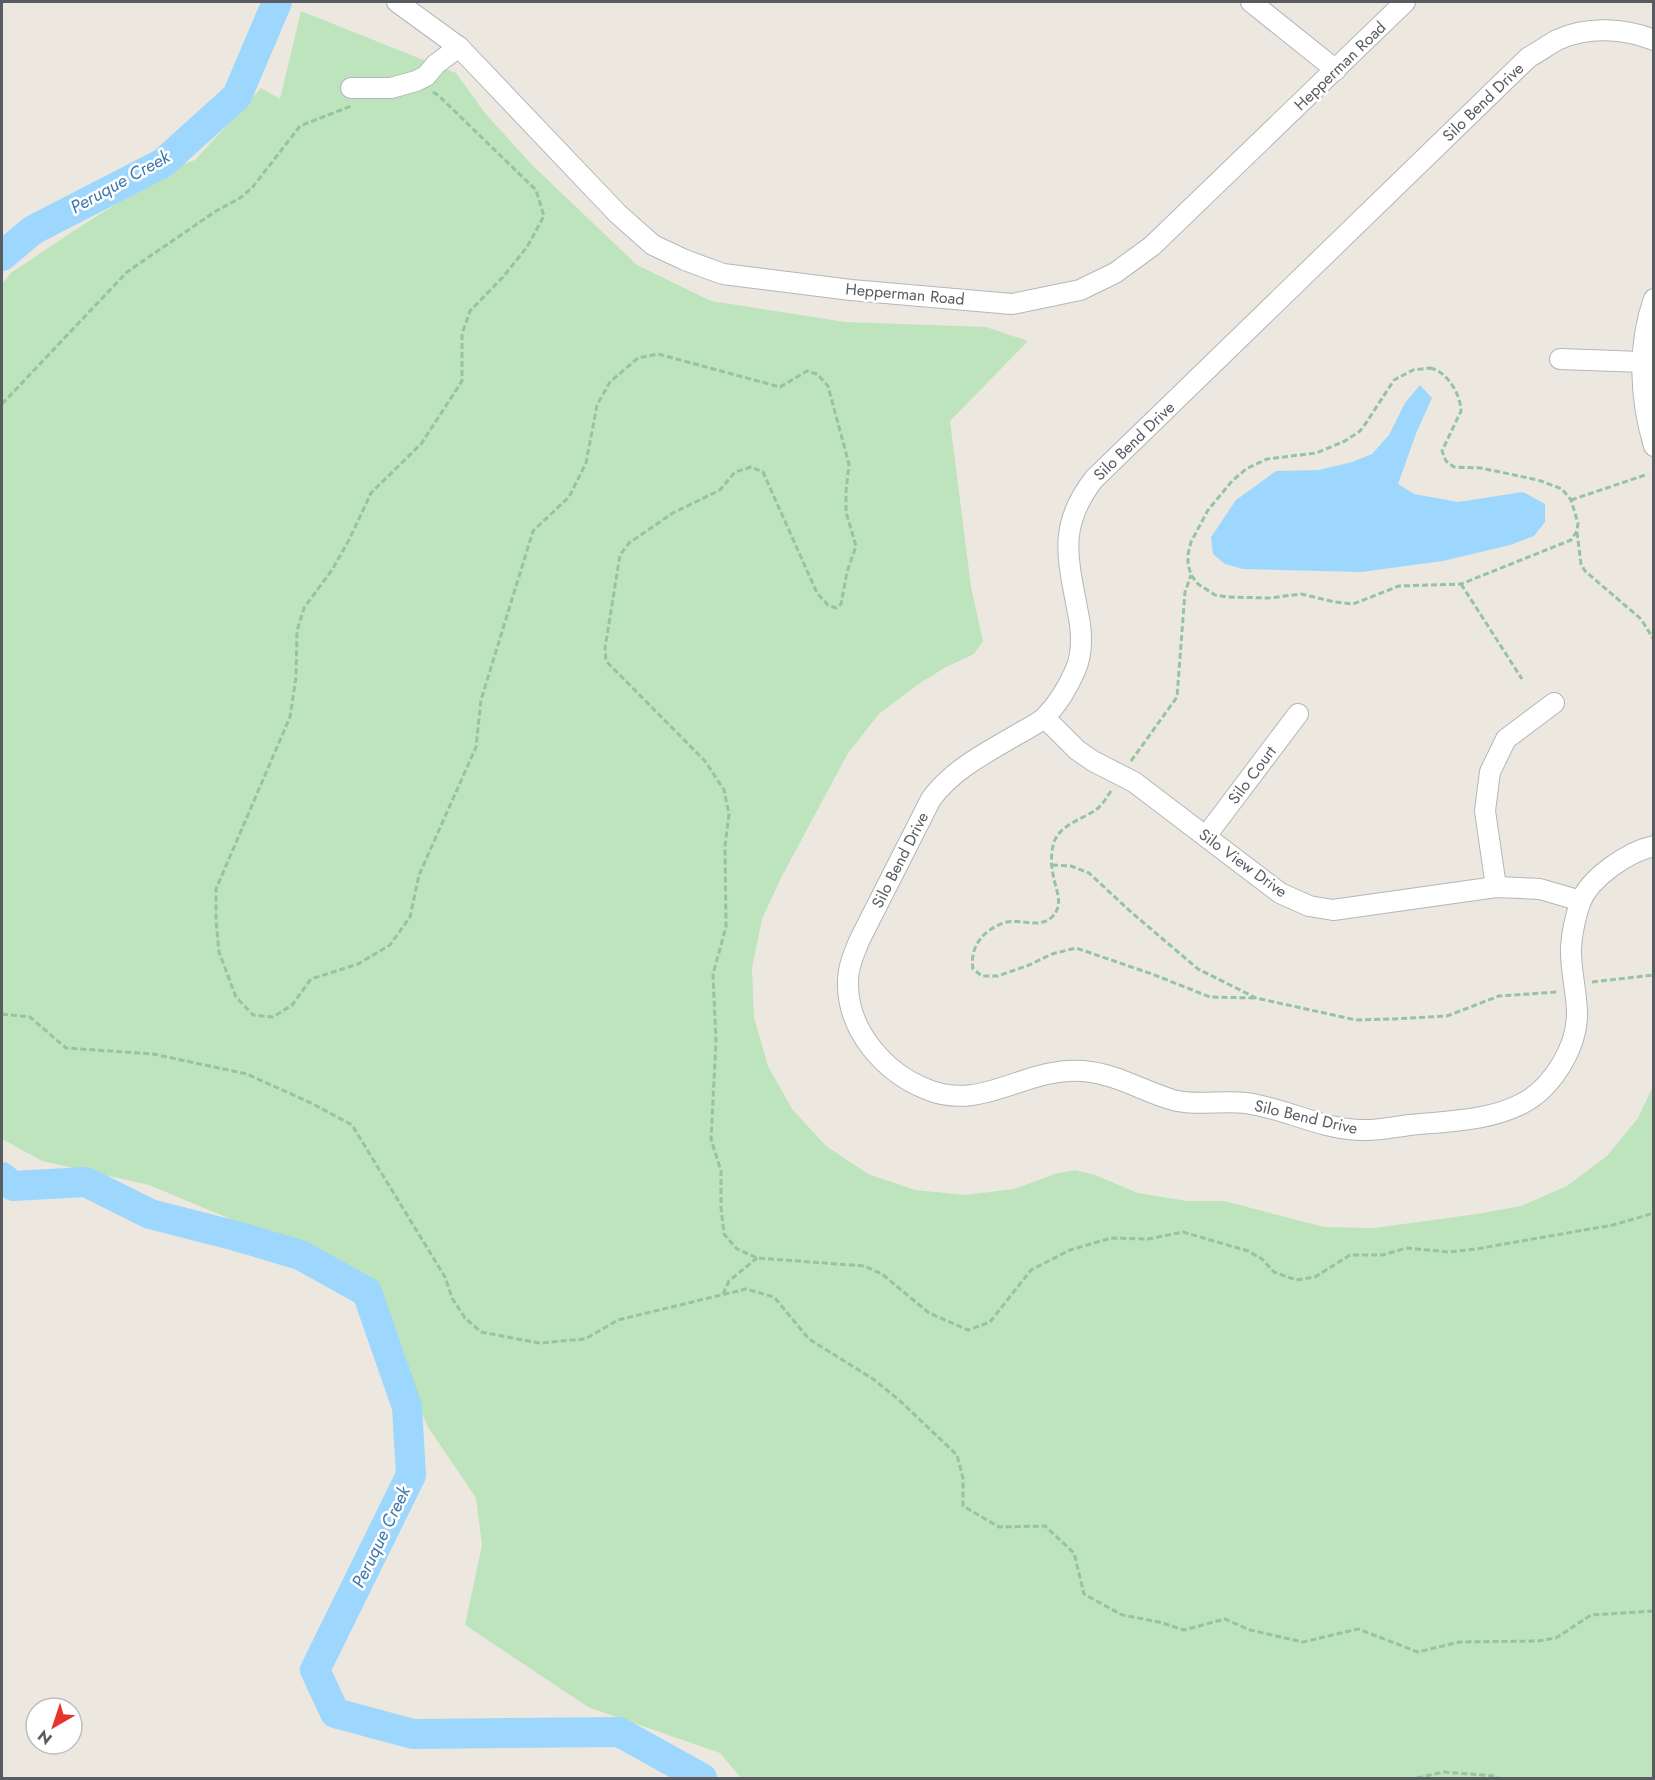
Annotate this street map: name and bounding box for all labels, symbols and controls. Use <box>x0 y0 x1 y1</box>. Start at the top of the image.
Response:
street label: Hepperman Road <box>1289 16 1391 116</box>
street label: Silo Bend Drive <box>1437 57 1529 147</box>
water label: Peruque Creek <box>66 143 176 220</box>
street label: Hepperman Road <box>844 277 966 311</box>
street label: Silo Bend Drive <box>1088 396 1180 486</box>
street label: Silo Court <box>1222 741 1282 809</box>
street label: Silo Bend Drive <box>866 808 934 912</box>
street label: Silo View Drive <box>1194 823 1292 903</box>
street label: Silo Bend Drive <box>1252 1094 1360 1140</box>
water label: Peruque Creek <box>345 1481 417 1592</box>
north arrow <box>24 1696 84 1756</box>
text: N <box>33 1724 57 1750</box>

